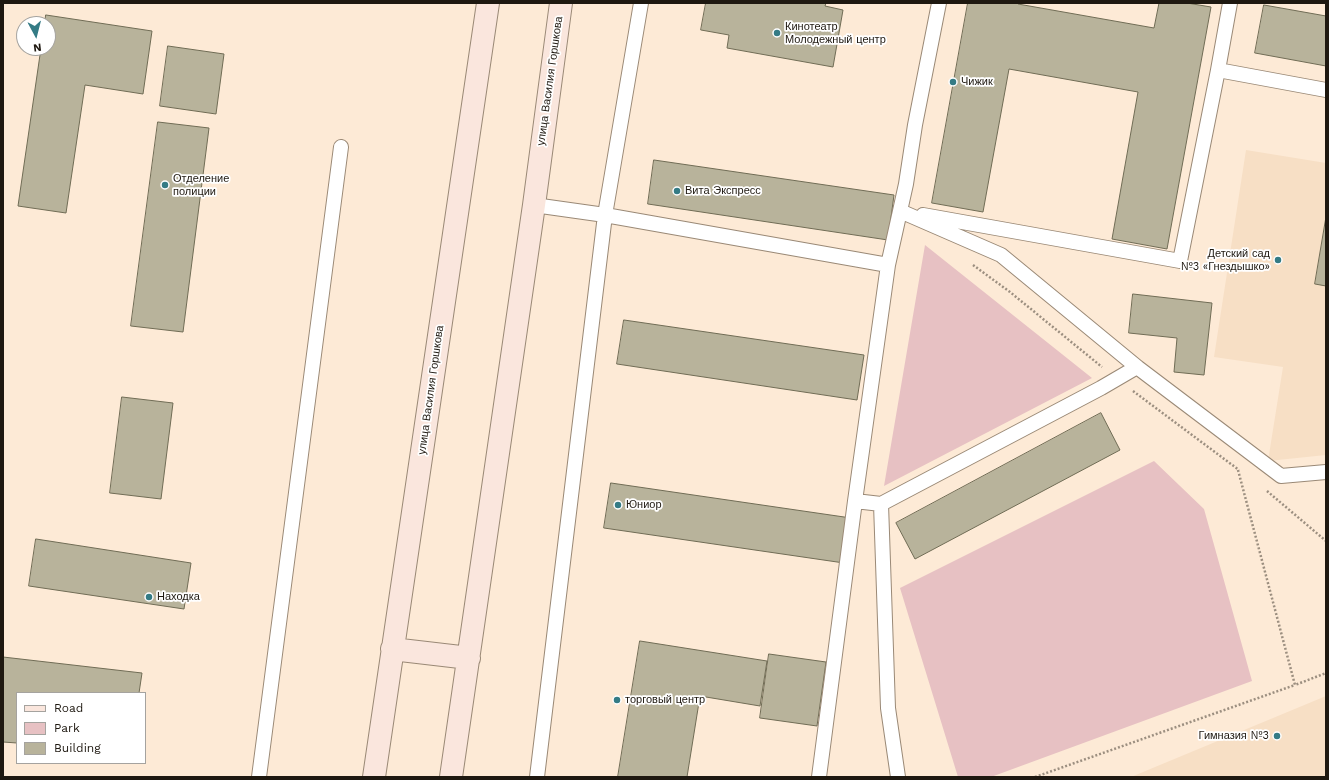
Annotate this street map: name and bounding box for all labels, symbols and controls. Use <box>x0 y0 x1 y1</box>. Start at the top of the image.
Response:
street label: улица Василия Горшкова <box>534 15 566 147</box>
north arrow <box>16 16 56 56</box>
place label: Кинотеатр Молодежный центр <box>785 20 886 46</box>
marker: Кинотеатр Молодежный центр <box>772 28 782 38</box>
text: N <box>33 40 42 54</box>
place label: Чижик <box>961 75 993 89</box>
marker: Чижик <box>948 77 958 87</box>
place label: Отделение полиции <box>173 172 229 198</box>
marker: Отделение полиции <box>160 180 170 190</box>
place label: Вита Экспресс <box>685 184 761 198</box>
marker: Вита Экспресс <box>672 186 682 196</box>
place label: Детский сад №3 «Гнездышко» <box>1181 247 1270 273</box>
marker: Детский сад №3 «Гнездышко» <box>1273 255 1283 265</box>
street label: улица Василия Горшкова <box>415 324 447 456</box>
place label: Юниор <box>626 498 662 512</box>
marker: Юниор <box>613 500 623 510</box>
place label: Находка <box>157 590 200 604</box>
marker: Находка <box>144 592 154 602</box>
legend <box>16 692 146 764</box>
place label: торговый центр <box>625 693 705 707</box>
marker: торговый центр <box>612 695 622 705</box>
text: Road <box>54 701 83 715</box>
text: Park <box>54 721 80 735</box>
place label: Гимназия №3 <box>1199 729 1269 743</box>
marker: Гимназия №3 <box>1272 731 1282 741</box>
text: Building <box>54 741 101 755</box>

